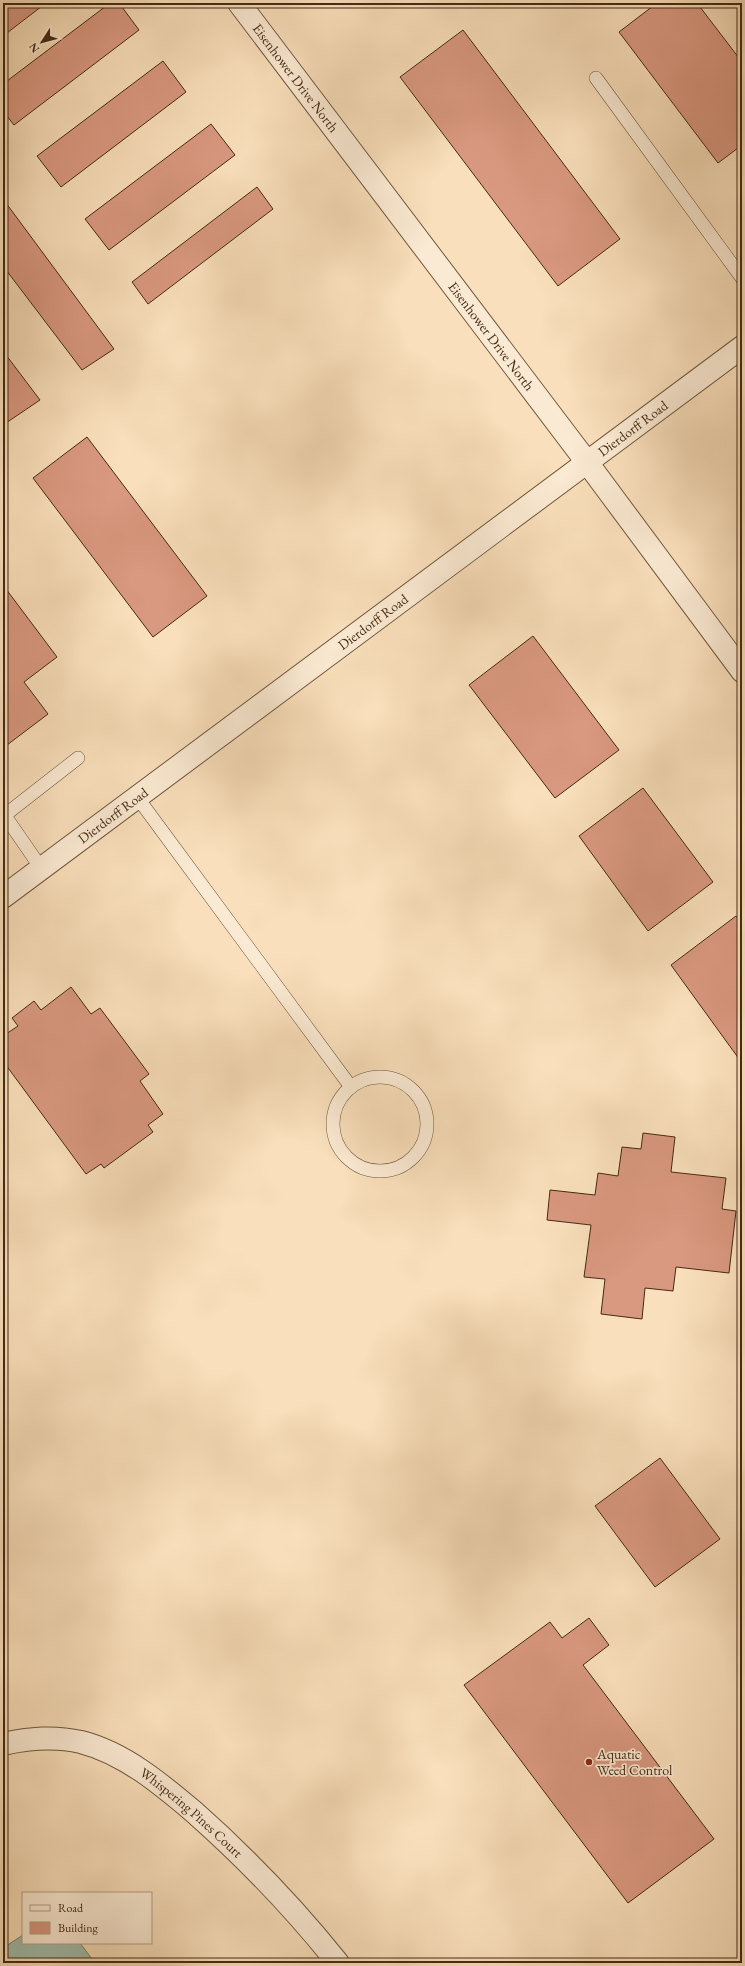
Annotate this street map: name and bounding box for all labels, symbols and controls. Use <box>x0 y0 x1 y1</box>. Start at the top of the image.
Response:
street label: Eisenhower Drive North <box>249 20 343 136</box>
north arrow <box>22 22 62 62</box>
text: N <box>26 40 42 56</box>
street label: Eisenhower Drive North <box>444 278 538 394</box>
street label: Dierdorff Road <box>594 396 672 460</box>
street label: Dierdorff Road <box>334 589 412 654</box>
street label: Dierdorff Road <box>74 783 152 847</box>
place label: Aquatic Weed Control <box>596 1745 673 1779</box>
marker: Aquatic Weed Control <box>584 1757 594 1767</box>
street label: Whispering Pines Court <box>136 1763 247 1862</box>
legend <box>22 1892 152 1944</box>
text: Road <box>58 1900 84 1916</box>
text: Building <box>58 1920 99 1936</box>

